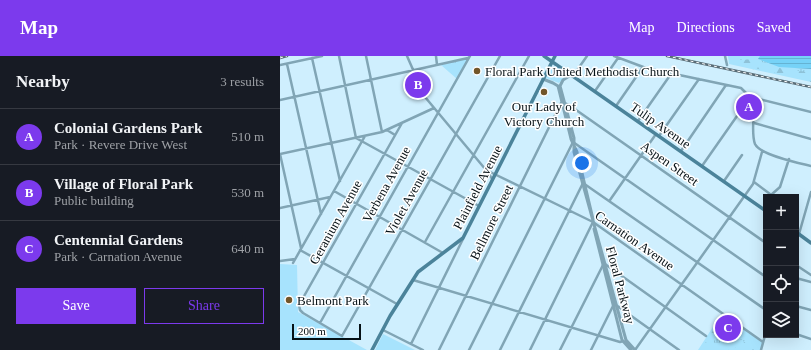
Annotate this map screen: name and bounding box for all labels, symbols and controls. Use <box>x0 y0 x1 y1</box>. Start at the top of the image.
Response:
text: Map <box>20 17 58 38</box>
text: Map <box>629 20 654 35</box>
text: Directions <box>676 20 735 35</box>
text: Saved <box>757 20 791 35</box>
place label: Floral Park United Methodist Church <box>485 64 680 79</box>
marker: Floral Park United Methodist Church <box>472 66 482 76</box>
pin: B <box>405 70 431 100</box>
text: Nearby <box>16 72 70 91</box>
text: 3 results <box>220 74 264 89</box>
marker: Our Lady of Victory Church <box>539 87 549 97</box>
pin: A <box>736 92 762 122</box>
place label: Our Lady of Victory Church <box>504 99 585 129</box>
street label: Tulip Avenue <box>628 99 694 152</box>
text: Colonial Gardens Park <box>54 120 202 136</box>
text: A <box>24 129 34 144</box>
text: 510 m <box>231 129 264 144</box>
text: Park · Revere Drive West <box>54 137 187 152</box>
street label: Aspen Street <box>638 138 702 189</box>
street label: Plainfield Avenue <box>450 142 505 232</box>
street label: Verbena Avenue <box>359 143 414 225</box>
your location <box>572 153 592 173</box>
street label: Violet Avenue <box>382 166 431 238</box>
text: Village of Floral Park <box>54 176 193 192</box>
street label: Geranium Avenue <box>306 177 365 267</box>
street label: Bellmore Street <box>467 182 516 262</box>
text: B <box>25 185 33 200</box>
text: 530 m <box>231 185 264 200</box>
text: Public building <box>54 193 134 208</box>
map controls <box>763 194 799 338</box>
button: + <box>763 194 799 230</box>
street label: Carnation Avenue <box>592 208 677 273</box>
button: − <box>763 230 799 266</box>
text: Centennial Gardens <box>54 232 183 248</box>
text: C <box>24 241 34 256</box>
text: 640 m <box>231 241 264 256</box>
street label: Floral Parkway <box>603 245 638 326</box>
text: Park · Carnation Avenue <box>54 249 182 264</box>
button: locate <box>763 266 799 302</box>
button: Save <box>16 288 136 324</box>
button: Share <box>144 288 264 324</box>
place label: Belmont Park <box>297 293 369 308</box>
marker: Belmont Park <box>284 295 294 305</box>
button: layers <box>763 302 799 338</box>
pin: C <box>715 313 741 343</box>
scale bar <box>292 322 361 341</box>
text: 200 m <box>298 325 326 337</box>

